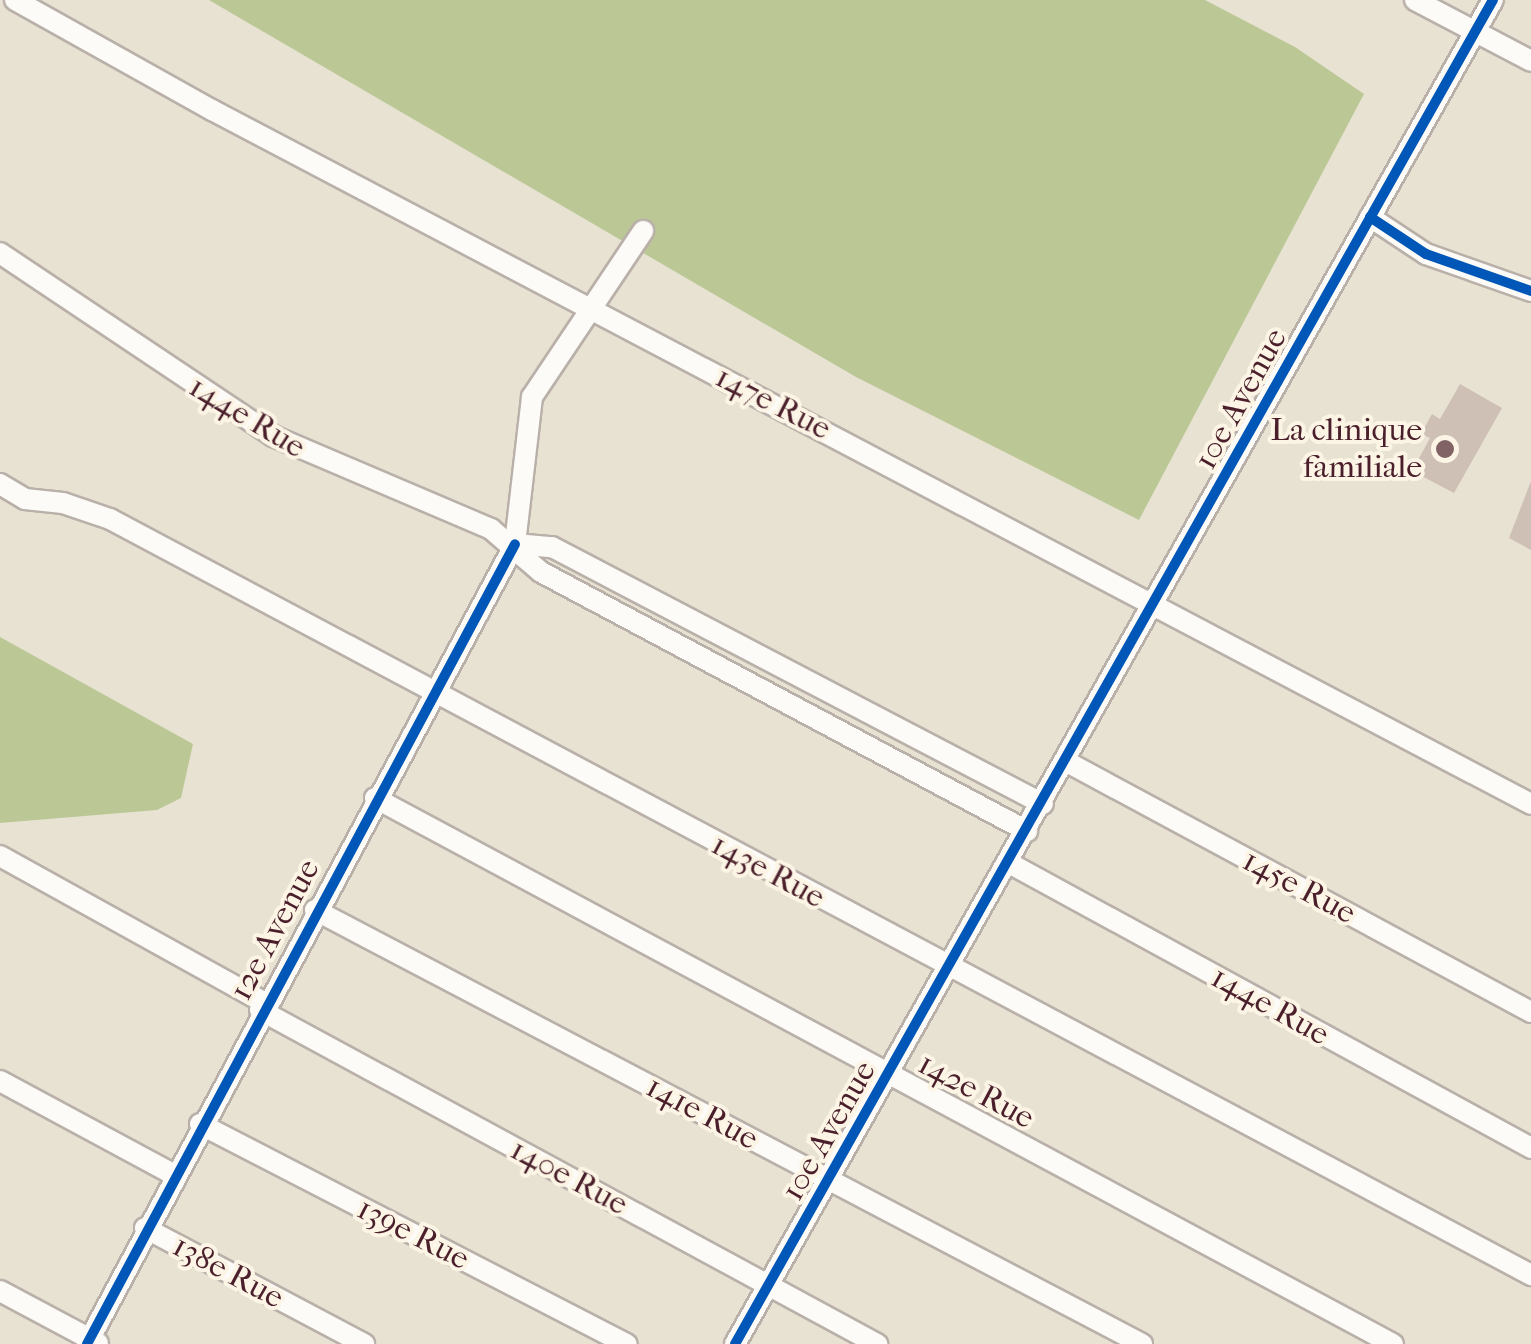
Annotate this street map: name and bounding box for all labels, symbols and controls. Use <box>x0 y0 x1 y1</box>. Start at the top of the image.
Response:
street label: 10e Avenue <box>1187 322 1295 476</box>
street label: 147e Rue <box>709 358 837 448</box>
street label: 144e Rue <box>182 367 312 467</box>
place label: La clinique familiale <box>1270 412 1422 487</box>
marker: La clinique familiale <box>1432 436 1458 462</box>
street label: 143e Rue <box>705 825 831 917</box>
street label: 145e Rue <box>1236 841 1362 933</box>
street label: 12e Avenue <box>222 853 328 1007</box>
street label: 144e Rue <box>1204 958 1336 1054</box>
street label: 142e Rue <box>911 1044 1041 1138</box>
street label: 10e Avenue <box>774 1054 884 1208</box>
street label: 141e Rue <box>640 1068 764 1158</box>
street label: 140e Rue <box>504 1130 634 1224</box>
street label: 139e Rue <box>351 1190 475 1278</box>
street label: 138e Rue <box>166 1227 290 1317</box>

